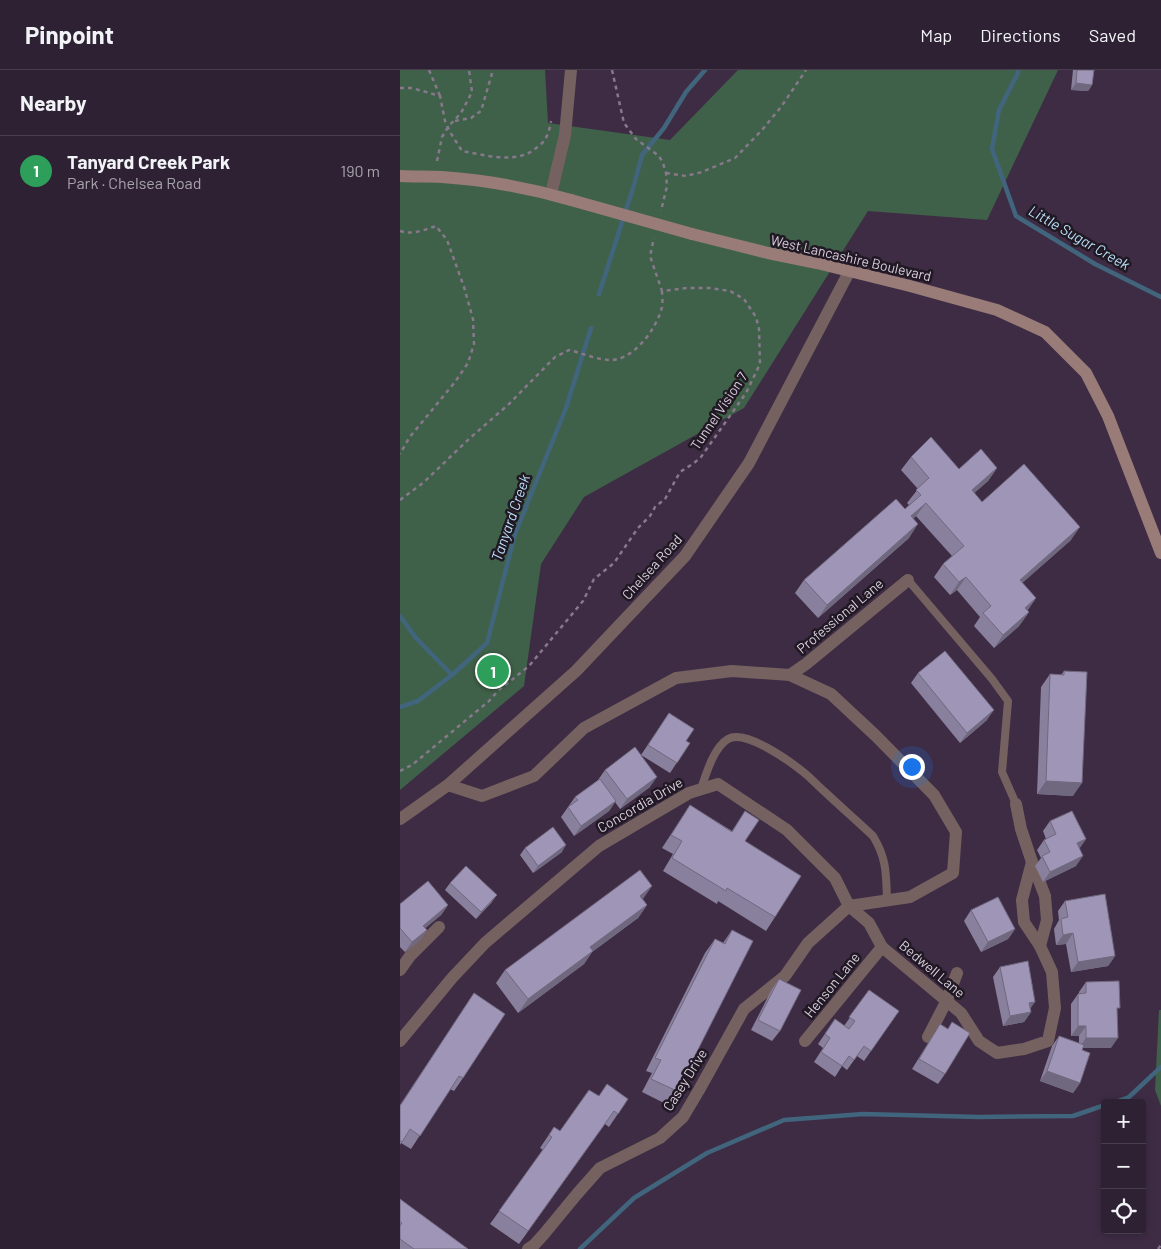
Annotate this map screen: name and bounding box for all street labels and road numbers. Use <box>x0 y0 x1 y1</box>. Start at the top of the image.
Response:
street label: West Lancashire Boulevard <box>769 231 933 284</box>
street label: Tunnel Vision 7 <box>686 368 751 453</box>
street label: Chelsea Road <box>618 531 685 603</box>
street label: Professional Lane <box>793 574 886 657</box>
street label: Concordia Drive <box>594 773 685 836</box>
street label: Bedwell Lane <box>896 936 969 1001</box>
street label: Henson Lane <box>800 949 863 1021</box>
street label: Casey Drive <box>659 1046 710 1114</box>

